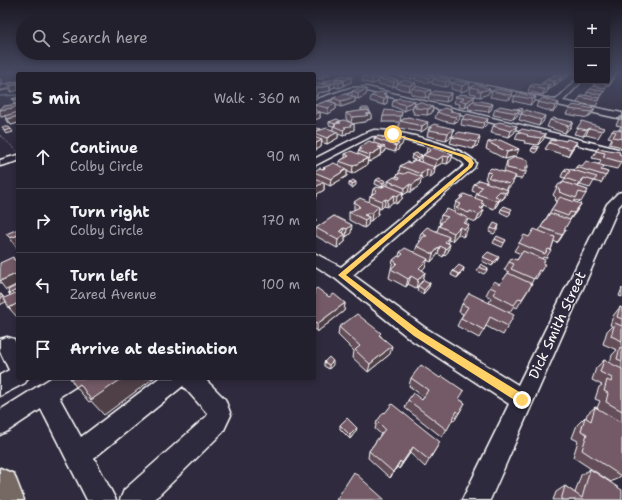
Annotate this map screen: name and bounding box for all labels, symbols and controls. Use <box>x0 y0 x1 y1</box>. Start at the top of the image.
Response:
map controls <box>574 12 610 84</box>
button: + <box>574 12 610 48</box>
search box <box>16 16 316 60</box>
icon: search <box>30 27 52 49</box>
text: Search here <box>62 28 148 48</box>
button: − <box>574 48 610 84</box>
text: 5 min <box>32 87 80 109</box>
text: Walk · 360 m <box>214 90 300 107</box>
route start <box>384 125 402 143</box>
text: Continue <box>70 138 138 158</box>
icon: ahead <box>32 146 54 168</box>
text: 90 m <box>266 148 300 165</box>
text: Colby Circle <box>70 158 143 175</box>
text: Turn right <box>70 202 150 222</box>
icon: right <box>32 210 54 232</box>
text: 170 m <box>262 212 300 229</box>
text: Colby Circle <box>70 222 143 239</box>
text: Turn left <box>70 266 138 286</box>
street label: Dick Smith Street <box>524 268 590 382</box>
icon: left <box>32 274 54 296</box>
text: 100 m <box>261 276 300 293</box>
text: Zared Avenue <box>70 286 157 303</box>
icon: arrive <box>32 338 54 360</box>
text: Arrive at destination <box>70 339 238 359</box>
route end <box>513 391 531 409</box>

